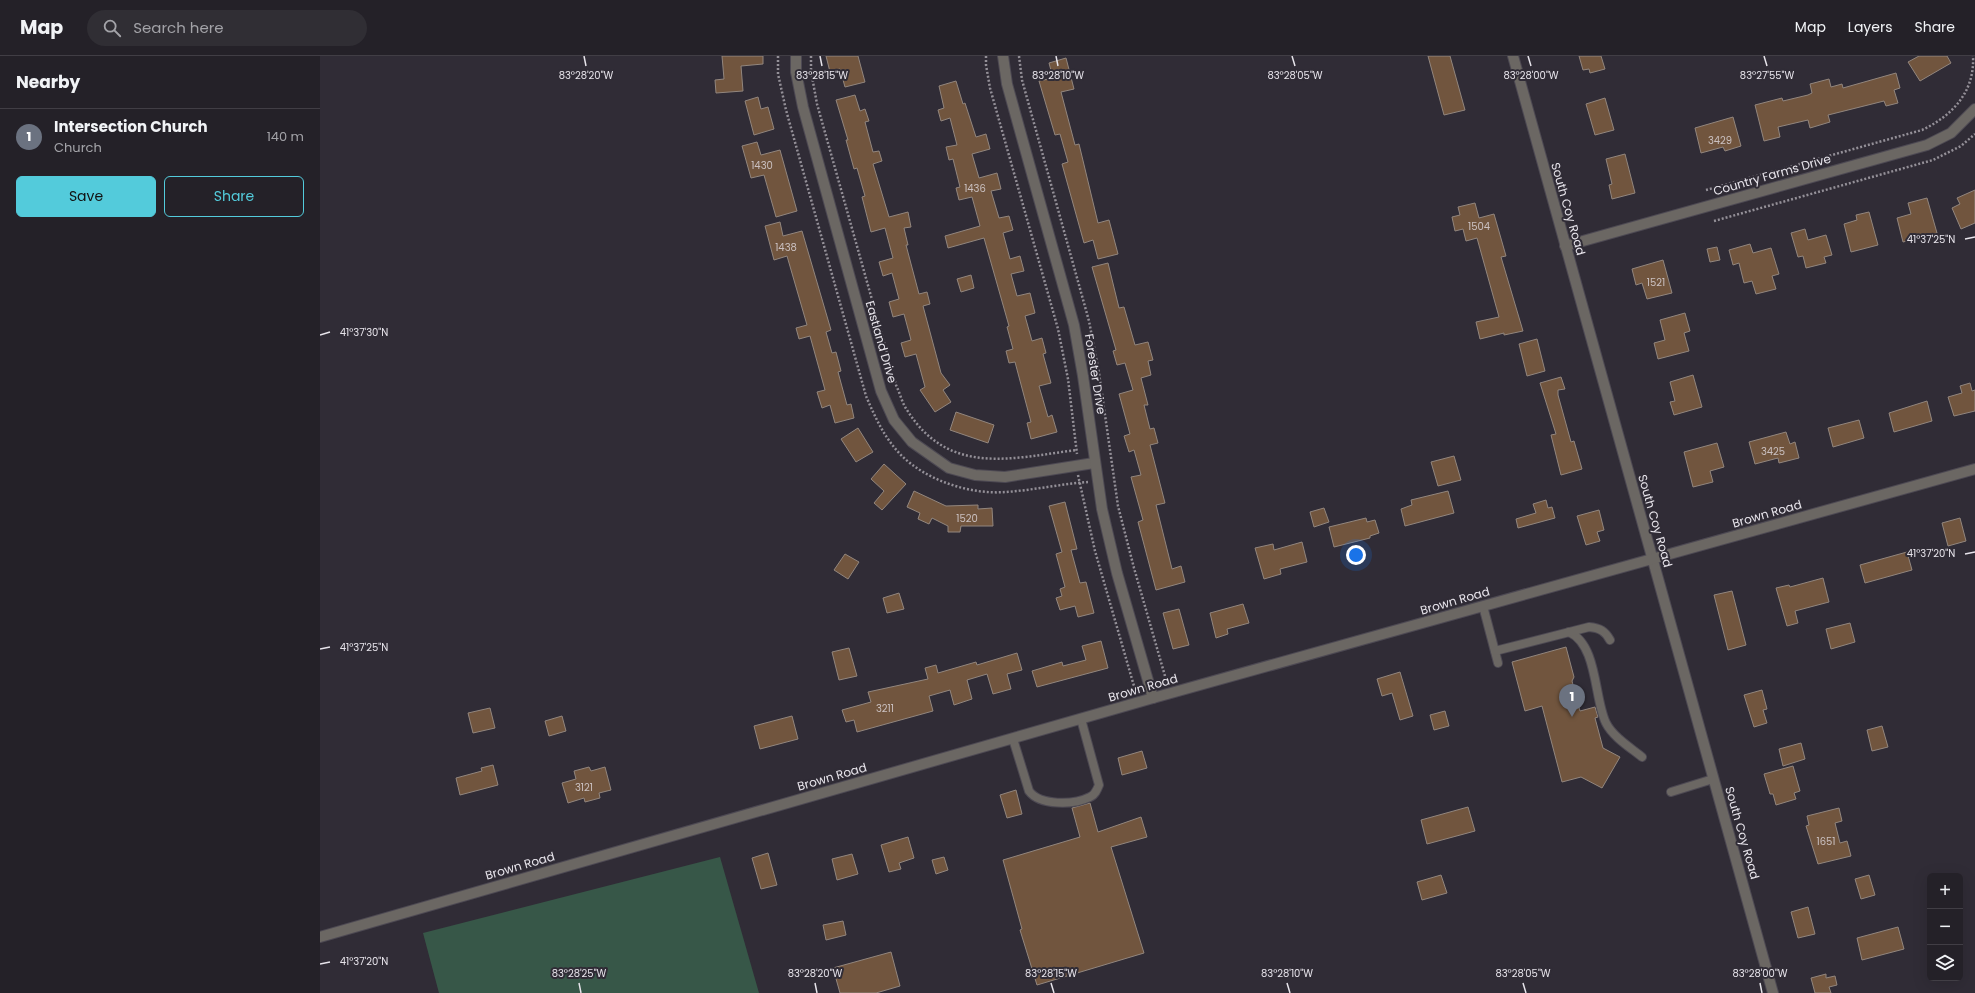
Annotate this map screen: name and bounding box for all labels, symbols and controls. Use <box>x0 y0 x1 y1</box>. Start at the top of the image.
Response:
search box <box>87 10 367 46</box>
text: Map <box>20 14 63 41</box>
icon: search <box>101 17 123 39</box>
text: Search here <box>133 17 224 38</box>
text: Map <box>1795 17 1826 37</box>
text: Layers <box>1848 17 1892 37</box>
text: Share <box>1914 17 1955 37</box>
text: 83°28'20"W <box>559 68 614 83</box>
text: 83°28'15"W <box>796 68 848 83</box>
text: 83°28'10"W <box>1032 68 1084 83</box>
text: 83°28'05"W <box>1267 68 1323 83</box>
text: 83°28'00"W <box>1503 68 1559 83</box>
text: 83°27'55"W <box>1740 68 1794 83</box>
text: Nearby <box>16 70 80 94</box>
text: Intersection Church <box>54 116 208 137</box>
text: 1 <box>27 127 31 146</box>
text: 140 m <box>267 127 304 146</box>
house number: 3429 <box>1708 133 1732 148</box>
text: Church <box>54 138 102 157</box>
street label: Country Farms Drive <box>1711 150 1833 199</box>
house number: 1430 <box>751 158 773 173</box>
street label: South Coy Road <box>1547 160 1590 257</box>
button: Save <box>16 176 156 217</box>
button: Share <box>164 176 304 217</box>
house number: 1436 <box>964 181 986 196</box>
house number: 1504 <box>1468 219 1490 234</box>
text: 41°37'25"N <box>1907 232 1955 247</box>
house number: 1438 <box>775 240 797 255</box>
house number: 1521 <box>1647 275 1665 290</box>
street label: Eastland Drive <box>862 299 901 385</box>
text: 41°37'30"N <box>340 325 388 340</box>
street label: Forester Drive <box>1081 332 1110 415</box>
house number: 3425 <box>1761 444 1785 459</box>
street label: South Coy Road <box>1634 472 1677 569</box>
street label: Brown Road <box>1730 496 1804 532</box>
house number: 1520 <box>956 511 978 526</box>
your location <box>1346 545 1366 565</box>
text: 41°37'20"N <box>1907 546 1955 561</box>
street label: Brown Road <box>1418 583 1492 619</box>
text: 41°37'25"N <box>340 640 388 655</box>
street label: Brown Road <box>1106 670 1180 706</box>
pin: 1 <box>1559 684 1585 717</box>
house number: 3211 <box>876 701 894 716</box>
street label: Brown Road <box>795 759 869 795</box>
house number: 3121 <box>575 780 593 795</box>
street label: South Coy Road <box>1721 784 1764 881</box>
house number: 1651 <box>1816 834 1836 849</box>
street label: Brown Road <box>483 848 557 884</box>
map controls <box>1927 873 1963 981</box>
button: + <box>1927 873 1963 909</box>
button: − <box>1927 909 1963 945</box>
button: layers <box>1927 945 1963 981</box>
text: 41°37'20"N <box>340 954 388 969</box>
text: 83°28'25"W <box>552 966 607 981</box>
text: 83°28'20"W <box>788 966 843 981</box>
text: 83°28'15"W <box>1025 966 1077 981</box>
text: 83°28'10"W <box>1261 966 1313 981</box>
text: 83°28'05"W <box>1495 966 1551 981</box>
text: 83°28'00"W <box>1732 966 1788 981</box>

